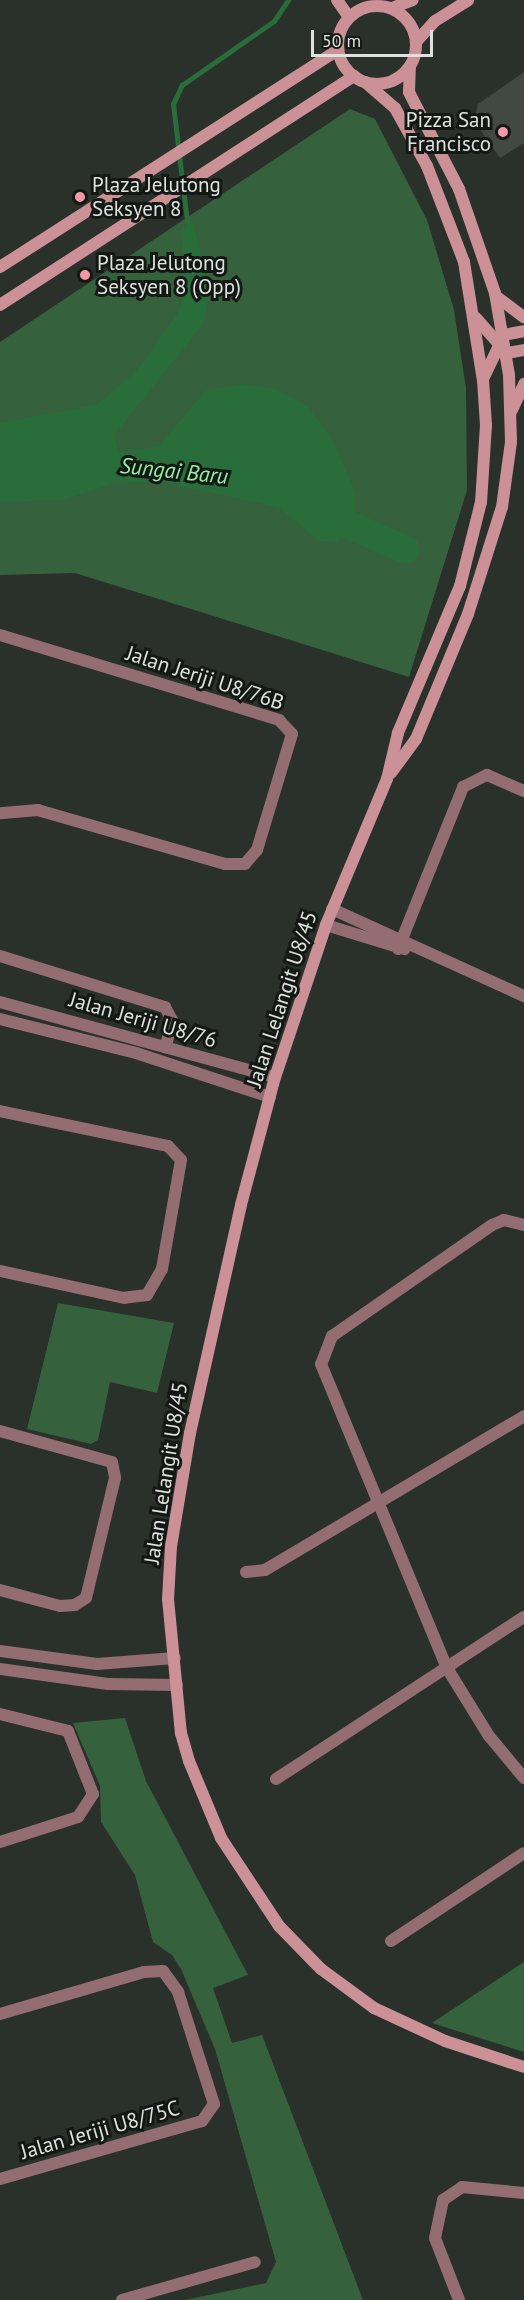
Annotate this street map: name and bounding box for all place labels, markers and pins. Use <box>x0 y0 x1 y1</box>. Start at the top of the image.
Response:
place label: Pizza San Francisco <box>406 107 491 157</box>
marker: Pizza San Francisco <box>496 125 510 139</box>
place label: Plaza Jelutong Seksyen 8 <box>92 172 221 222</box>
marker: Plaza Jelutong Seksyen 8 <box>73 190 87 204</box>
place label: Plaza Jelutong Seksyen 8 (Opp) <box>97 250 241 300</box>
marker: Plaza Jelutong Seksyen 8 (Opp) <box>78 268 92 282</box>

